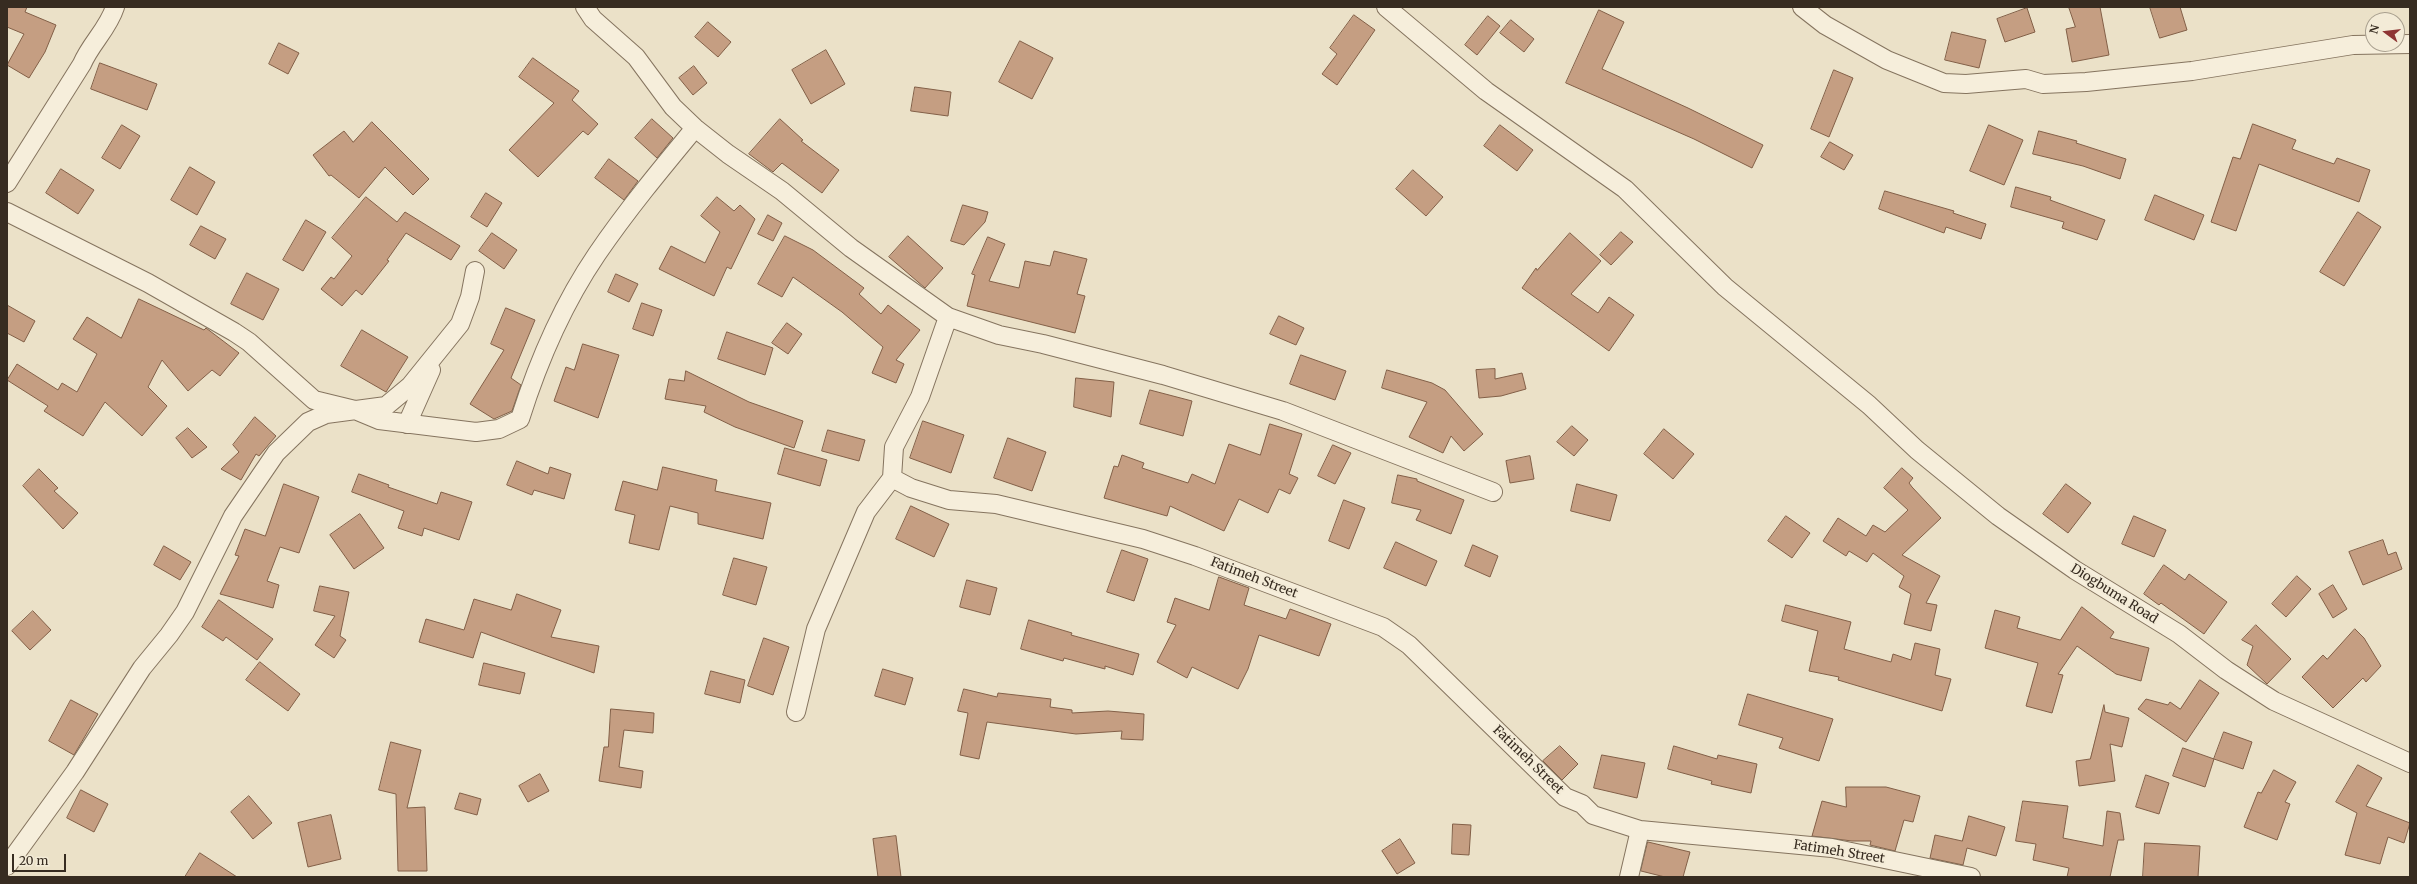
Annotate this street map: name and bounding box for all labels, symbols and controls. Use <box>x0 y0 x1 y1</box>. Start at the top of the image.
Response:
north arrow <box>2365 12 2405 52</box>
text: N <box>2366 23 2382 35</box>
street label: Fatimeh Street <box>1208 554 1300 602</box>
street label: Diogbuma Road <box>2068 561 2160 627</box>
street label: Fatimeh Street <box>1489 722 1567 798</box>
street label: Fatimeh Street <box>1792 837 1886 867</box>
scale bar <box>14 846 68 872</box>
text: 20 m <box>19 853 48 868</box>

